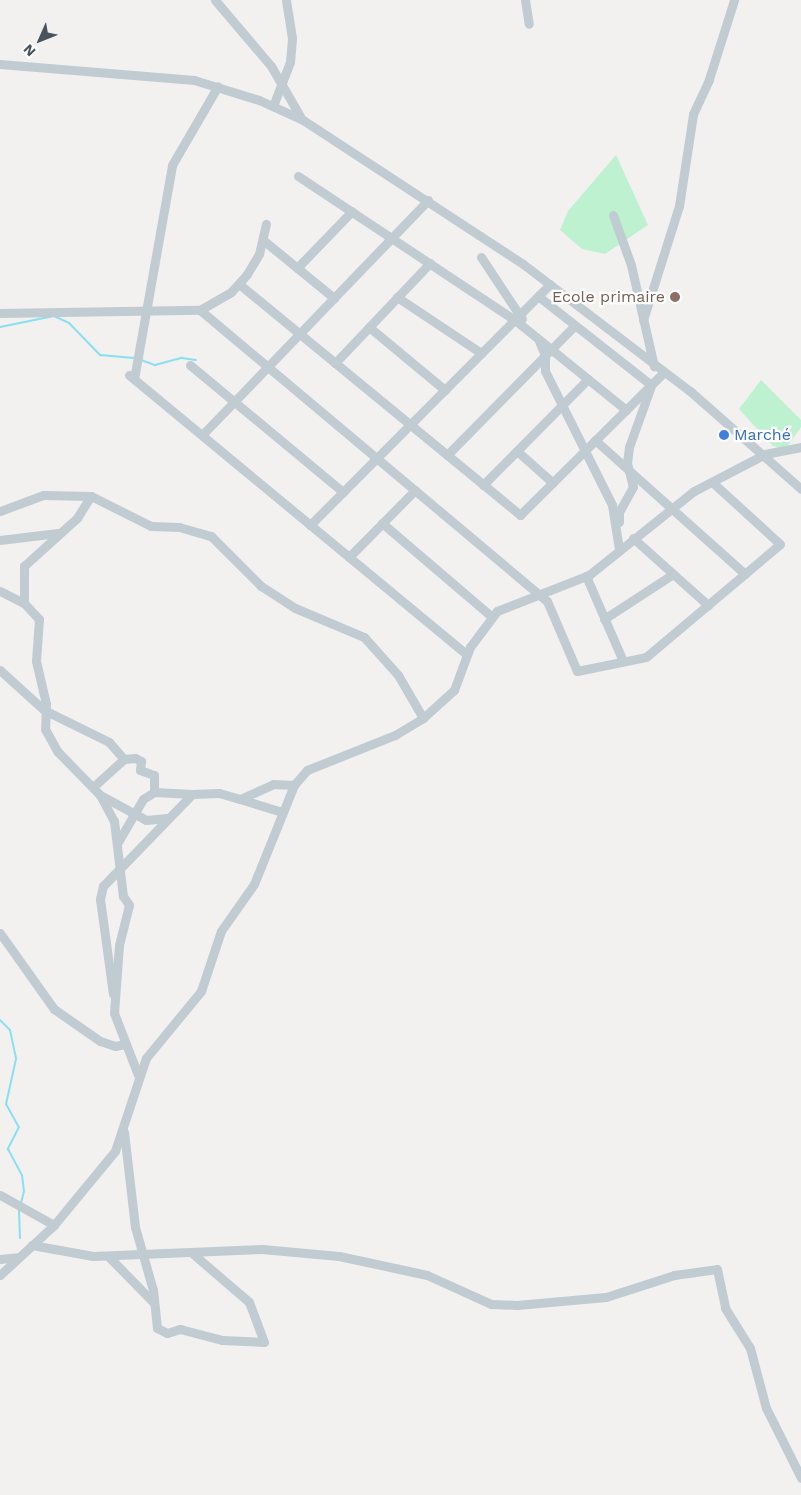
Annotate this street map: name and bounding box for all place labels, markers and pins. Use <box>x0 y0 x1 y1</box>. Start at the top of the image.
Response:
place label: Ecole primaire <box>552 287 665 307</box>
marker: Ecole primaire <box>669 291 681 303</box>
place label: Marché <box>734 425 791 445</box>
marker: Marché <box>718 429 730 441</box>

